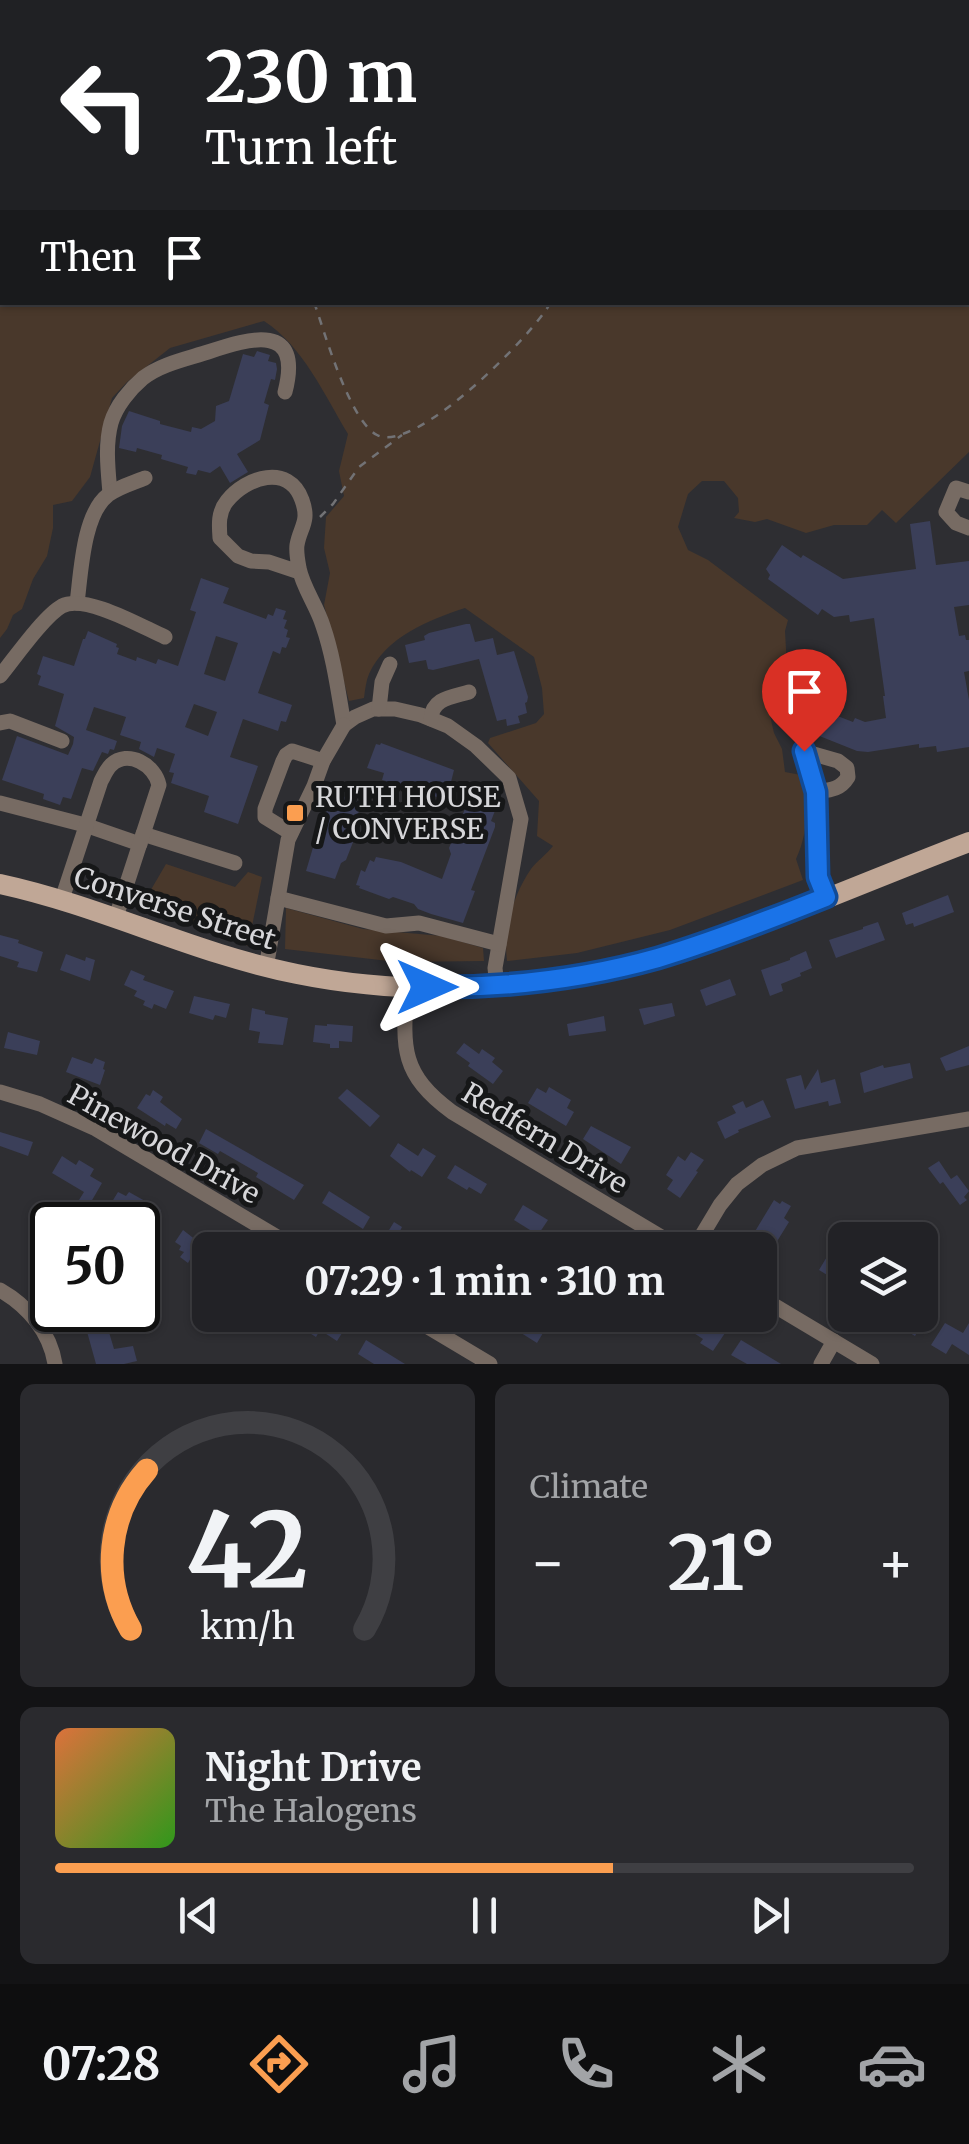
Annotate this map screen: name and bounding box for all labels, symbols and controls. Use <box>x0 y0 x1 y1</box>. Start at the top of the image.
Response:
text: 230 m <box>205 33 417 121</box>
icon: left <box>40 40 170 170</box>
text: Turn left <box>205 120 397 176</box>
icon: arrive <box>157 230 212 285</box>
text: Then <box>40 234 137 281</box>
pin <box>762 649 847 752</box>
icon: arrive <box>777 664 832 719</box>
place label: RUTH HOUSE / CONVERSE <box>315 779 501 847</box>
marker: RUTH HOUSE / CONVERSE <box>284 802 306 824</box>
street label: Converse Street <box>70 858 280 958</box>
position arrow <box>375 935 479 1039</box>
street label: Redfern Drive <box>456 1075 634 1201</box>
street label: Pinewood Drive <box>62 1076 266 1212</box>
speed limit sign: 50 <box>30 1202 160 1332</box>
map controls <box>828 1222 938 1332</box>
button: layers <box>828 1222 938 1332</box>
text: 07:29 · 1 min · 310 m <box>304 1258 665 1305</box>
text: Climate <box>530 1467 648 1507</box>
text: 42 <box>186 1485 309 1615</box>
text: 21° <box>668 1516 776 1610</box>
text: − <box>530 1528 566 1597</box>
text: + <box>877 1528 914 1597</box>
text: km/h <box>200 1604 295 1649</box>
text: Night Drive <box>205 1744 422 1791</box>
text: The Halogens <box>205 1791 417 1831</box>
icon: previous <box>171 1888 226 1943</box>
icon: pause <box>457 1888 512 1943</box>
icon: next <box>743 1888 798 1943</box>
icon: directions <box>244 2029 314 2099</box>
icon: music <box>397 2029 467 2099</box>
icon: phone <box>551 2029 621 2099</box>
icon: climate <box>704 2029 774 2099</box>
icon: car <box>857 2029 927 2099</box>
text: 07:28 <box>42 2036 160 2092</box>

